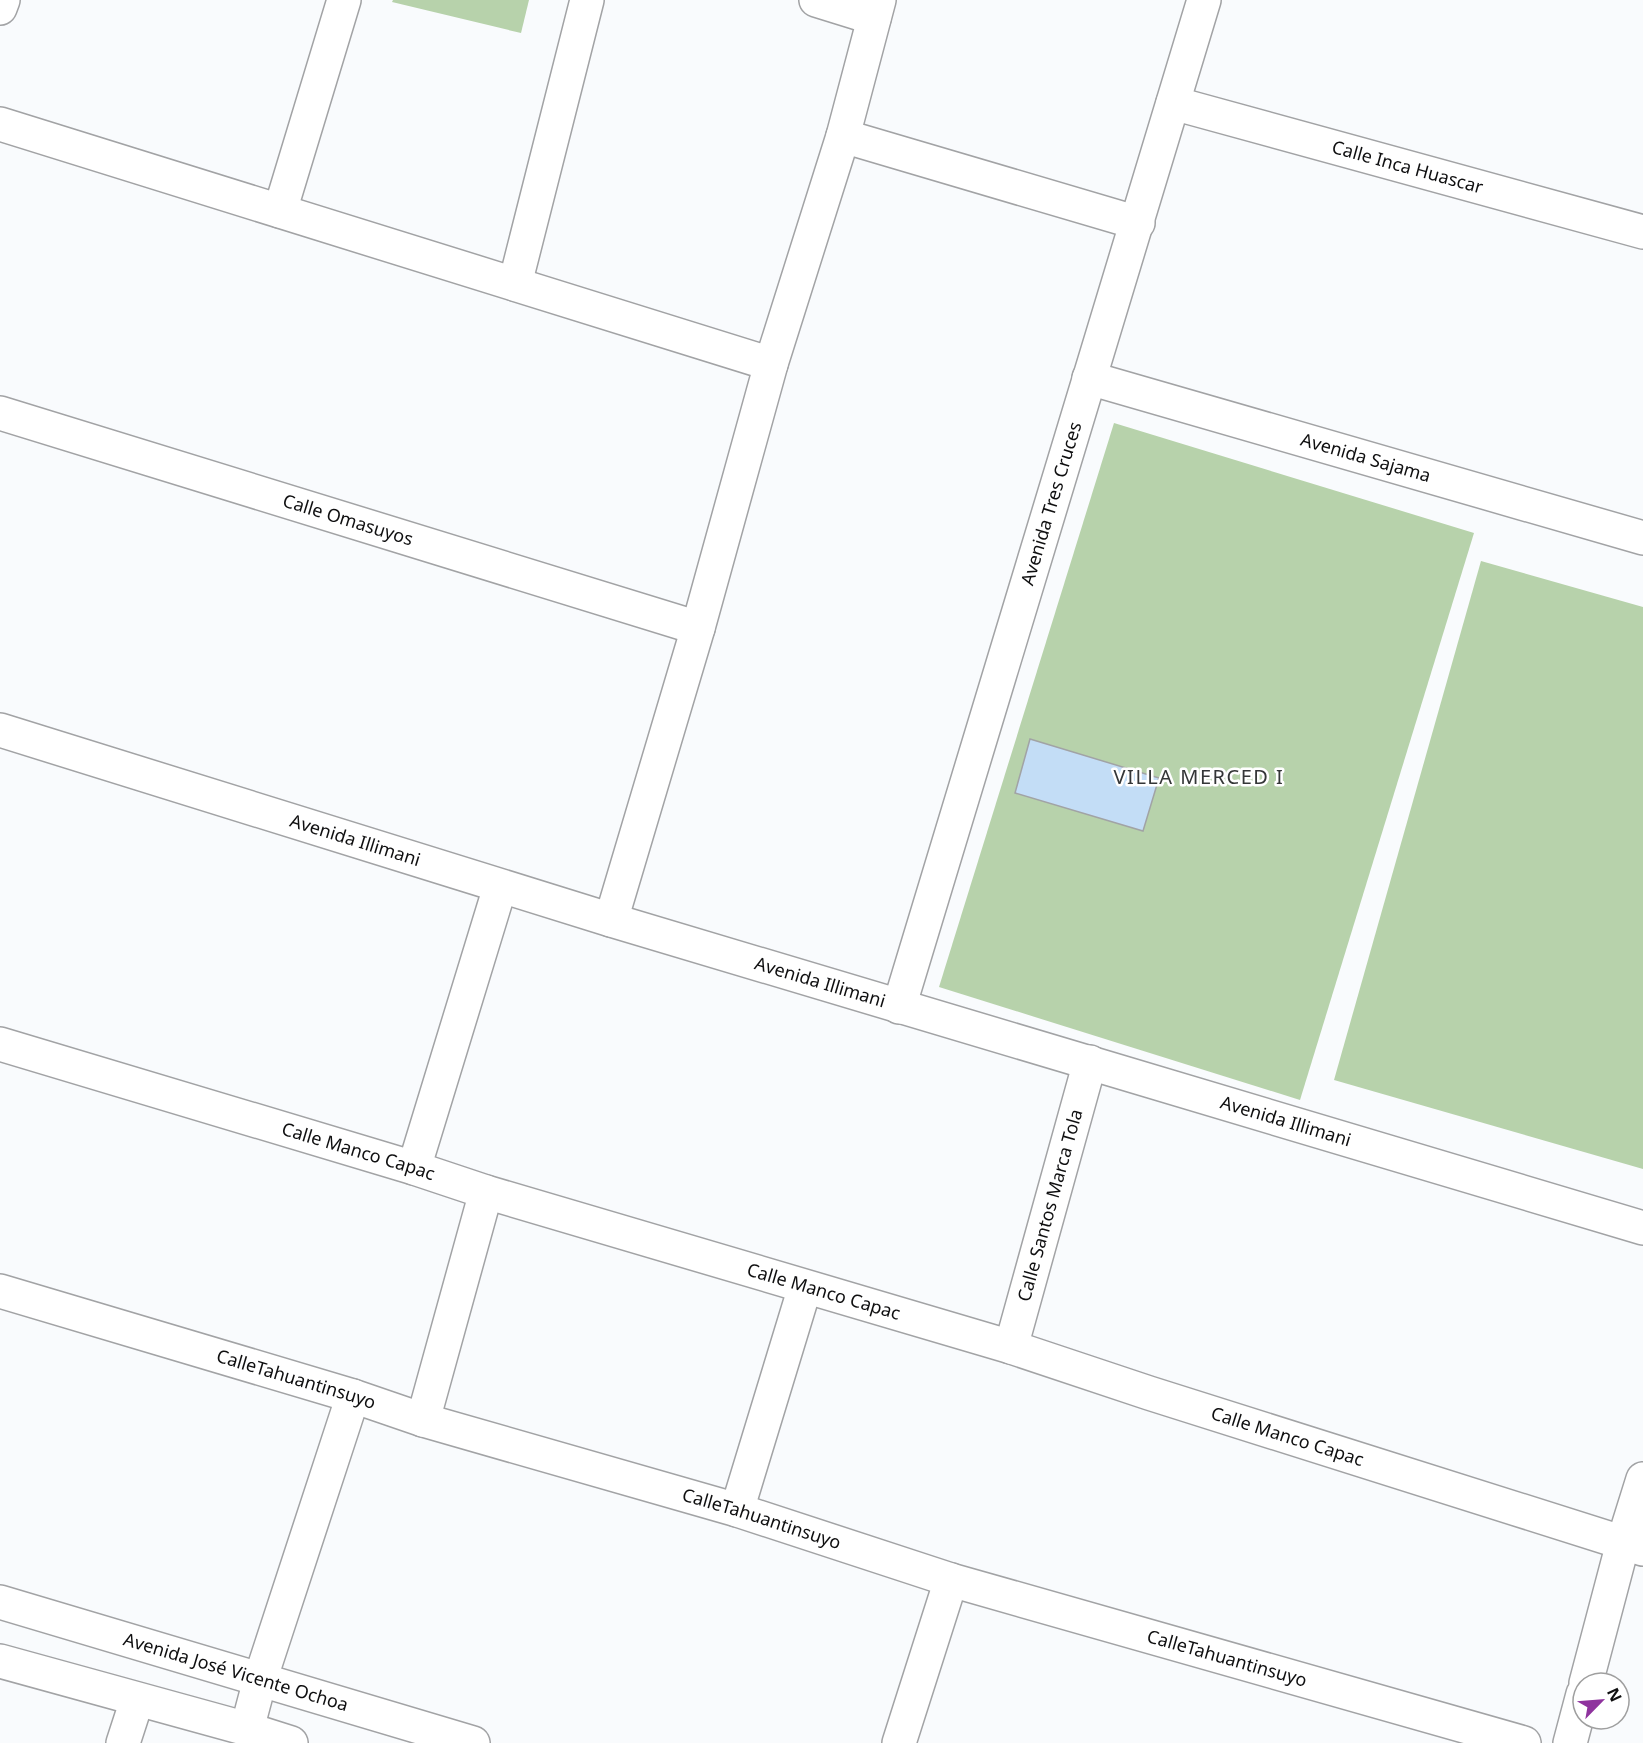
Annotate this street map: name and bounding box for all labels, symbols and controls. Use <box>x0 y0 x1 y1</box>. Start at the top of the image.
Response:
street label: Calle Inca Huascar <box>1329 134 1486 199</box>
street label: Avenida Tres Cruces <box>1014 419 1087 588</box>
street label: Avenida Sajama <box>1298 427 1434 487</box>
street label: Calle Omasuyos <box>280 488 416 551</box>
district label: VILLA MERCED I <box>1114 763 1284 790</box>
street label: Avenida Illimani <box>287 808 424 871</box>
street label: Avenida Illimani <box>752 951 889 1012</box>
street label: Avenida Illimani <box>1218 1090 1354 1151</box>
street label: Calle Santos Marca Tola <box>1011 1106 1087 1304</box>
street label: Calle Manco Capac <box>279 1116 439 1185</box>
street label: Calle Manco Capac <box>744 1257 904 1325</box>
street label: CalleTahuantinsuyo <box>214 1343 379 1414</box>
street label: Calle Manco Capac <box>1208 1400 1367 1471</box>
street label: CalleTahuantinsuyo <box>680 1482 844 1554</box>
street label: CalleTahuantinsuyo <box>1144 1623 1310 1692</box>
street label: Avenida José Vicente Ochoa <box>121 1626 351 1716</box>
north arrow <box>1571 1671 1631 1731</box>
text: N <box>1602 1684 1627 1705</box>

